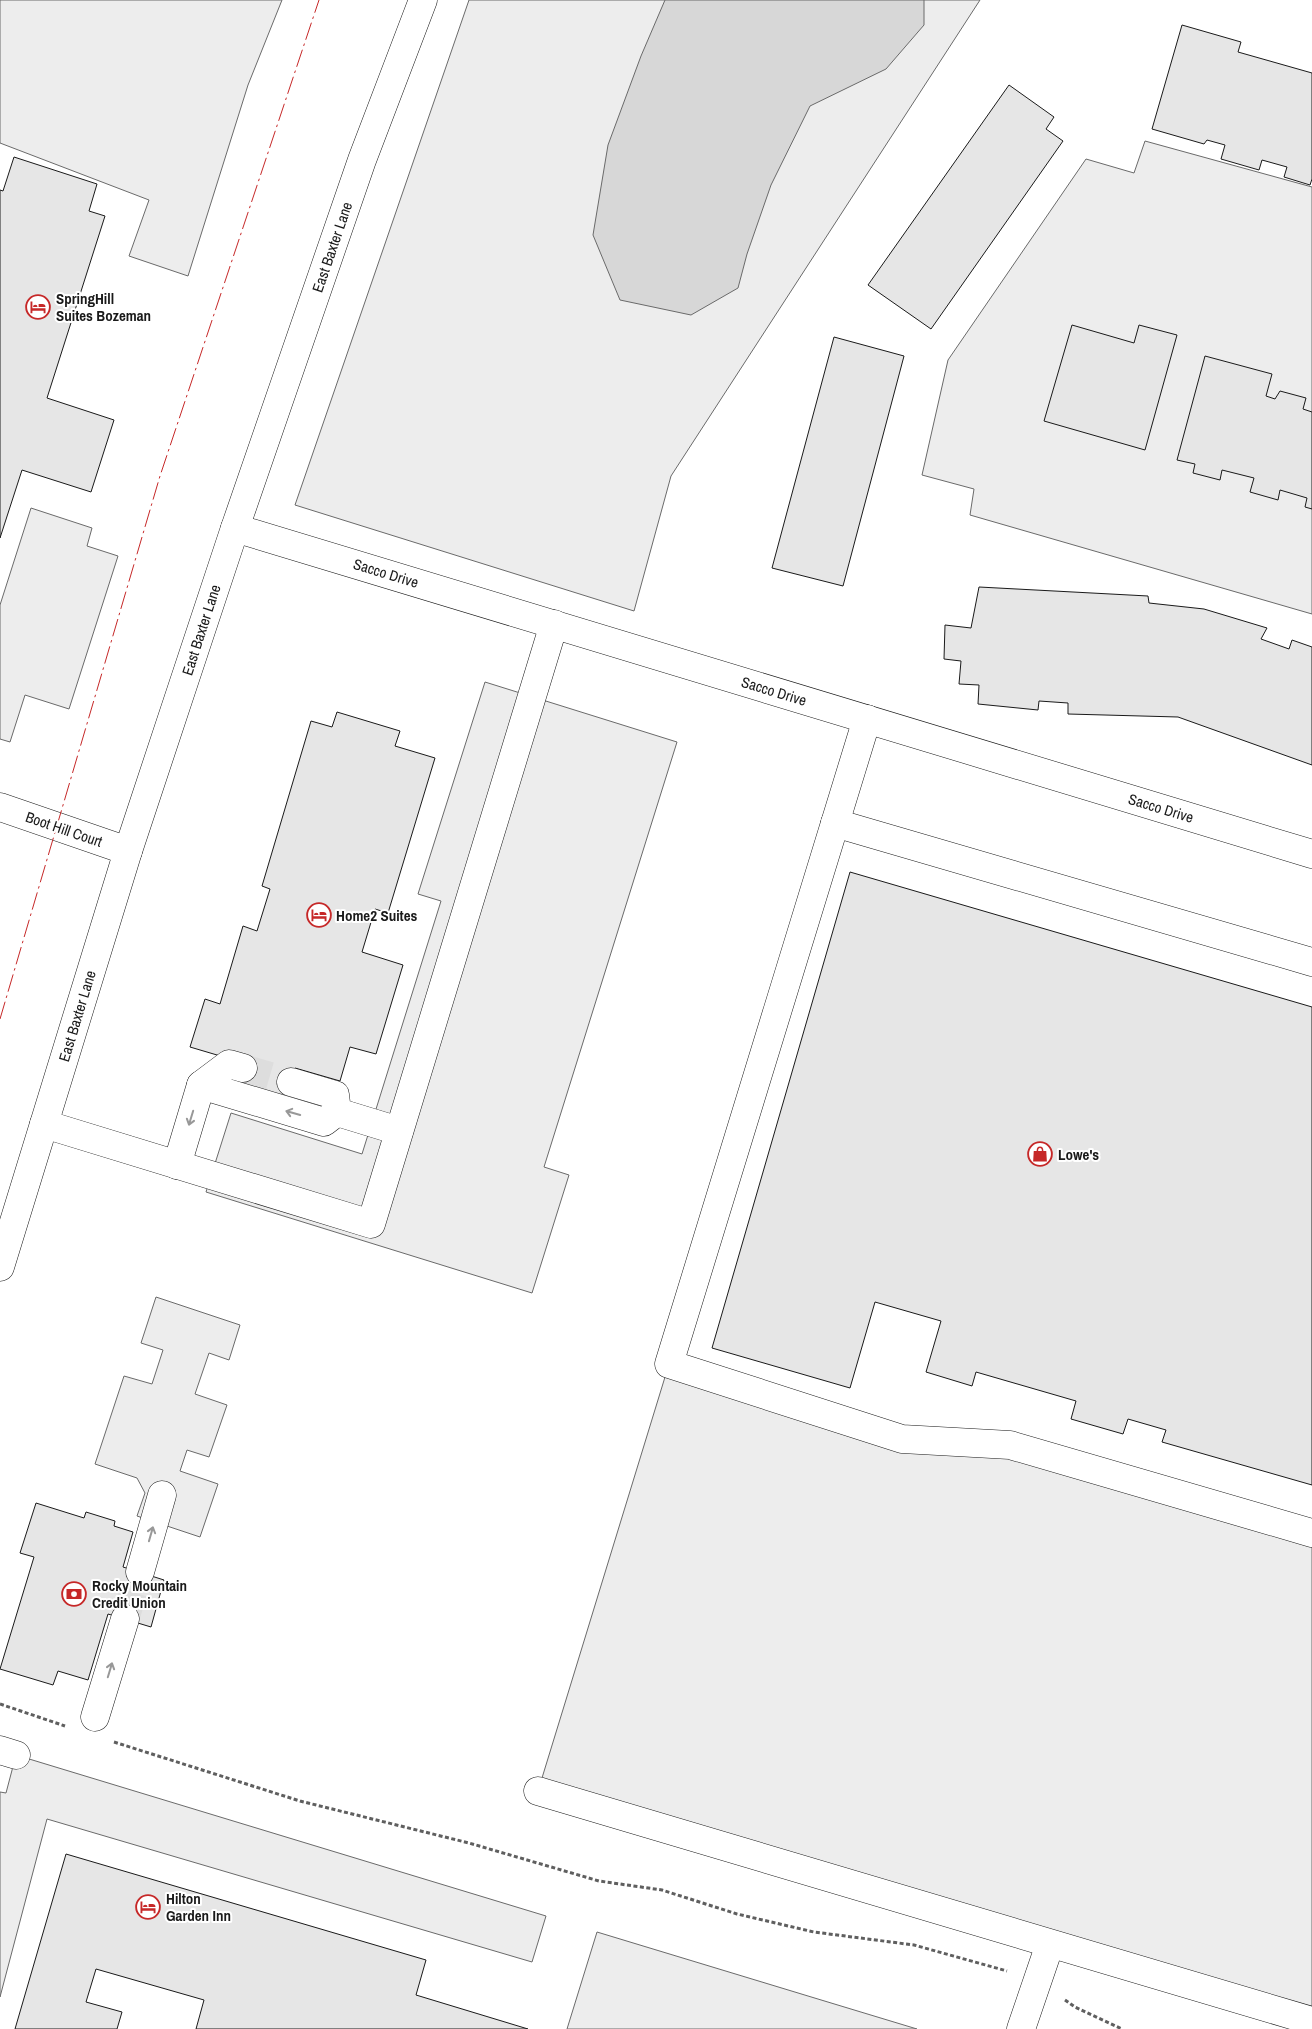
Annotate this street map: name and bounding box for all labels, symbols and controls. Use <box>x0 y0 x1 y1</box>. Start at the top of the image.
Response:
street label: East Baxter Lane <box>307 199 357 295</box>
place label: SpringHill Suites Bozeman <box>56 288 151 326</box>
hotel icon: SpringHill Suites Bozeman <box>25 294 51 320</box>
street label: Sacco Drive <box>351 553 421 593</box>
street label: East Baxter Lane <box>176 582 226 678</box>
street label: Sacco Drive <box>739 671 809 711</box>
street label: Sacco Drive <box>1126 788 1196 828</box>
street label: Boot Hill Court <box>23 806 106 852</box>
hotel icon: Home2 Suites <box>306 902 332 928</box>
place label: Home2 Suites <box>336 905 418 926</box>
street label: East Baxter Lane <box>53 968 101 1064</box>
one-way arrow <box>285 1107 301 1117</box>
one-way arrow <box>186 1110 196 1126</box>
shop icon: Lowe's <box>1027 1141 1053 1167</box>
place label: Lowe's <box>1058 1144 1099 1165</box>
one-way arrow <box>147 1526 156 1542</box>
place label: Rocky Mountain Credit Union <box>92 1575 187 1613</box>
bank icon: Rocky Mountain Credit Union <box>61 1581 87 1607</box>
one-way arrow <box>105 1662 115 1678</box>
place label: Hilton Garden Inn <box>166 1888 231 1926</box>
hotel icon: Hilton Garden Inn <box>135 1894 161 1920</box>

